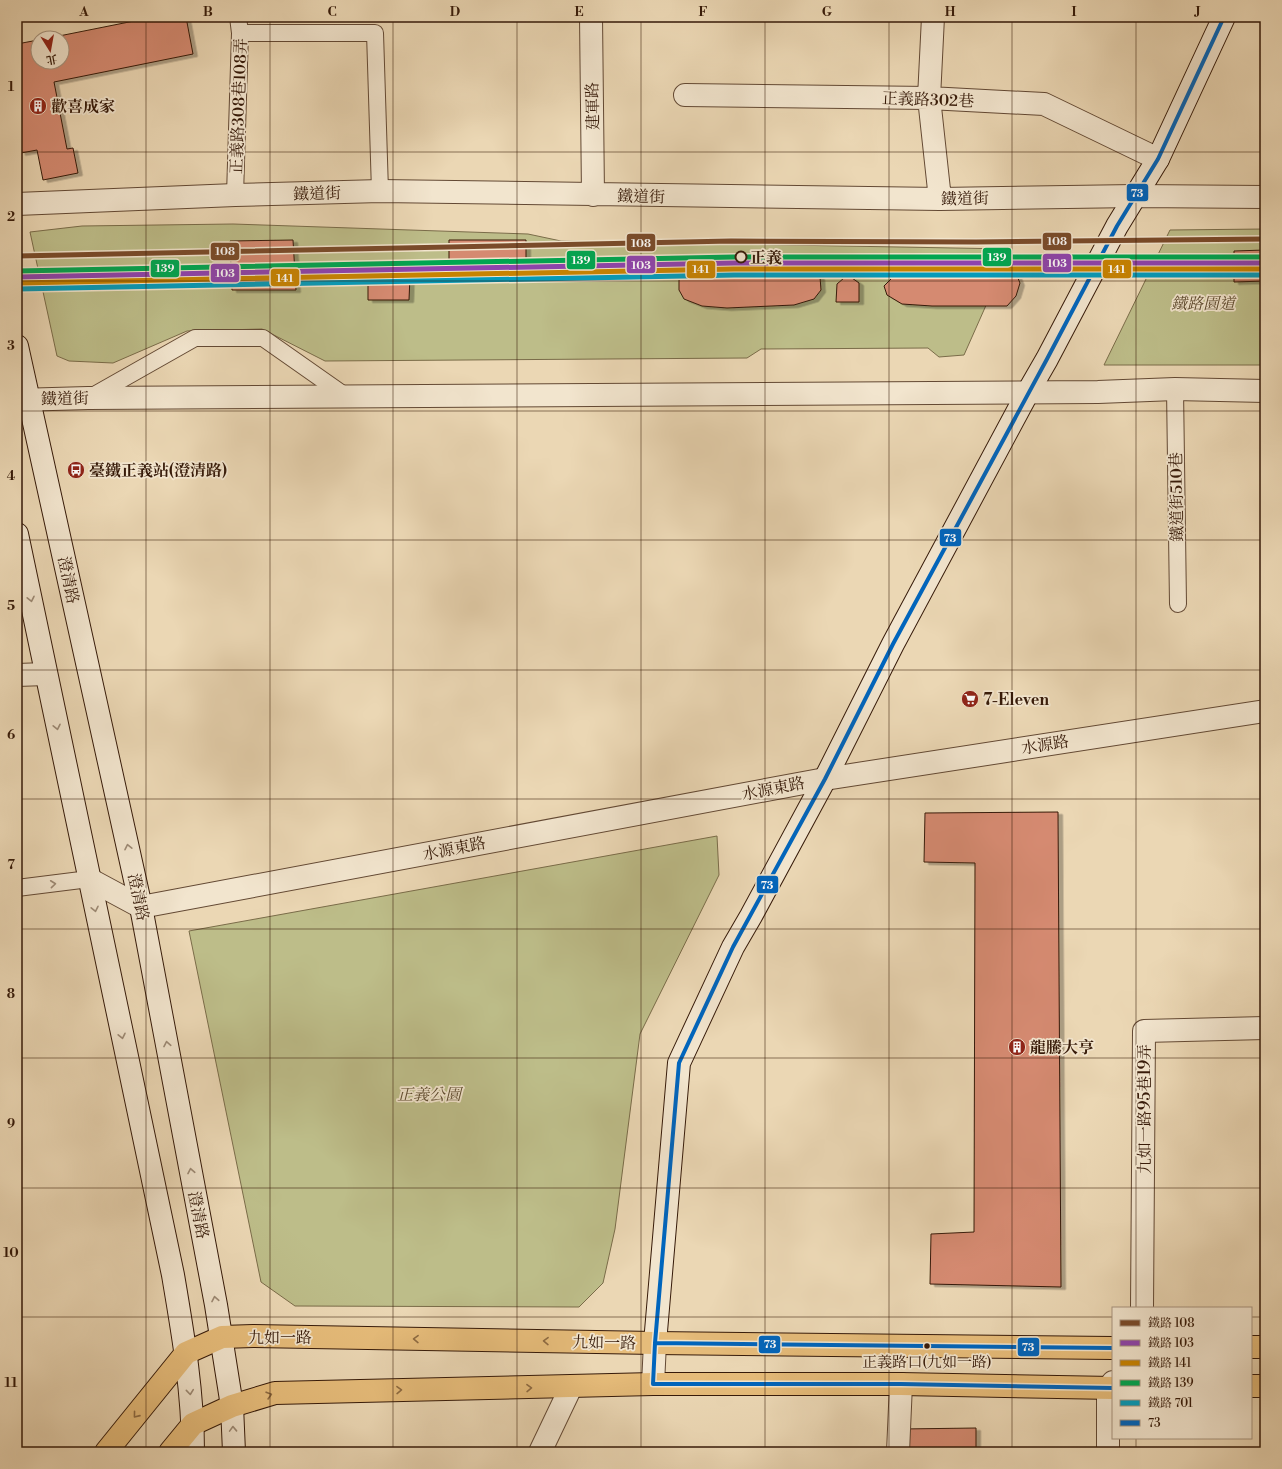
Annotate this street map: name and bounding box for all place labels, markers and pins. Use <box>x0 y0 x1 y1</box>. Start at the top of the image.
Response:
building icon: 歡喜成家 <box>28 96 48 116</box>
place label: 歡喜成家 <box>51 97 115 117</box>
place label: 正義 <box>750 248 782 268</box>
marker: 正義 <box>734 250 748 264</box>
bus stop icon: 臺鐵正義站(澄清路) <box>66 460 86 480</box>
place label: 臺鐵正義站(澄清路) <box>89 461 227 481</box>
supermarket icon: 7-Eleven <box>960 689 980 709</box>
place label: 7-Eleven <box>983 690 1049 710</box>
building icon: 龍騰大亨 <box>1007 1037 1027 1057</box>
place label: 龍騰大亨 <box>1030 1038 1094 1058</box>
marker: 正義路口(九如一路) <box>922 1341 932 1351</box>
place label: 正義路口(九如一路) <box>862 1353 992 1372</box>

